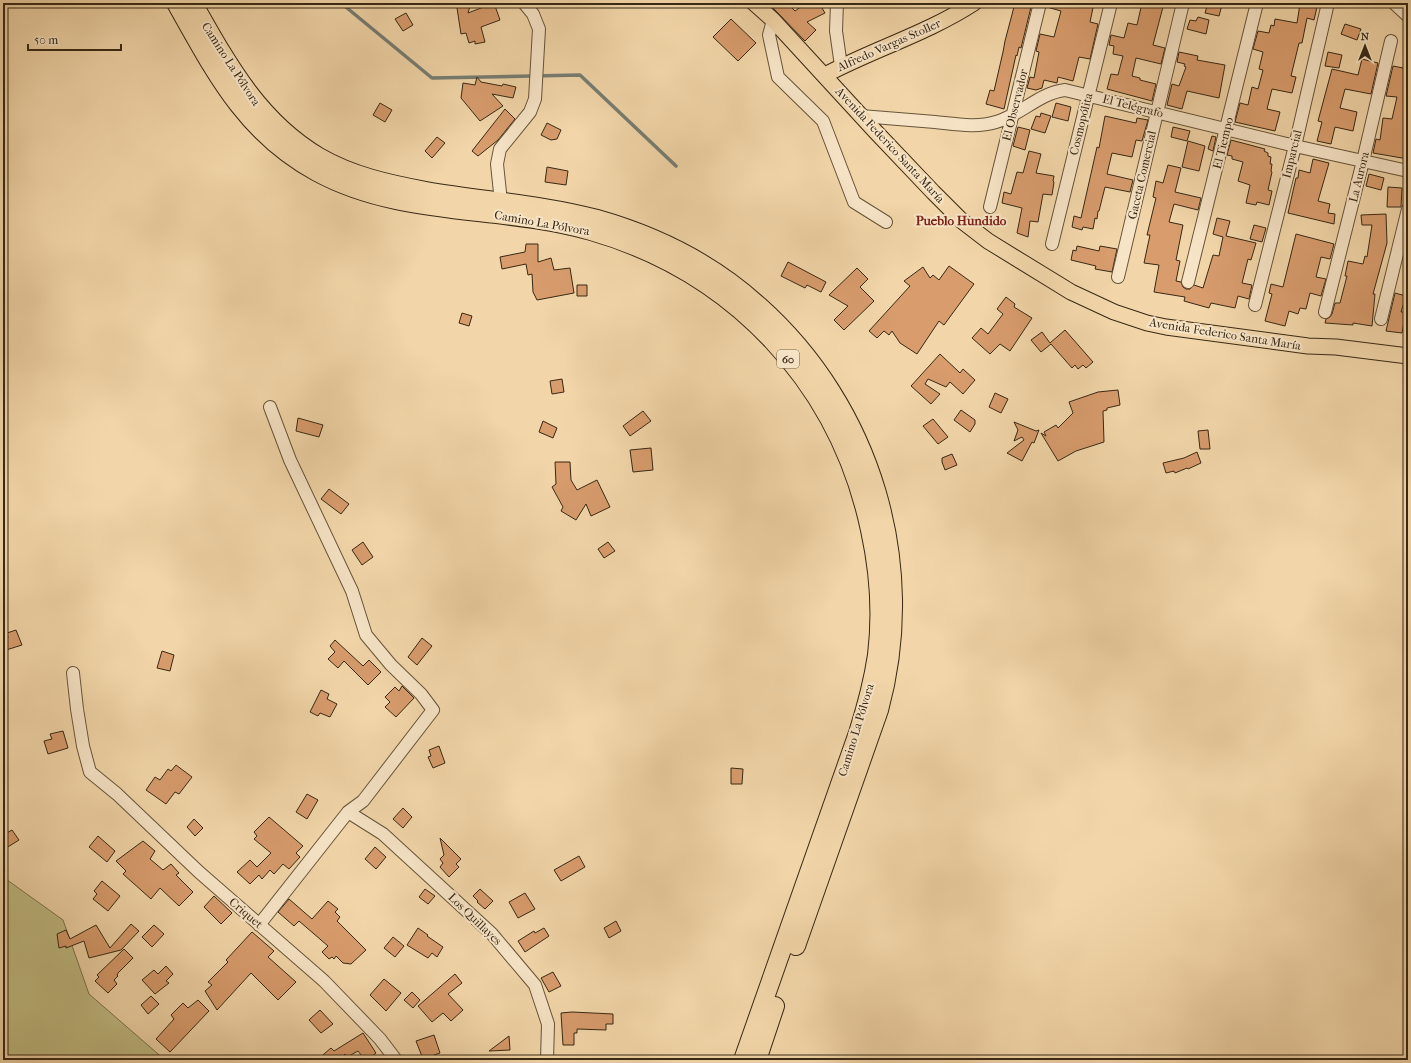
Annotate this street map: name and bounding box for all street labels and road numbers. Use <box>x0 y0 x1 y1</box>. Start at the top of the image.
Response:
street label: Alfredo Vargas Stoller <box>834 15 944 75</box>
street label: Camino La Pólvora <box>199 20 263 109</box>
street label: El Observador <box>999 67 1031 142</box>
street label: Avenida Federico Santa María <box>832 83 948 206</box>
street label: Cosmopólita <box>1066 91 1096 157</box>
street label: El Telégrafo <box>1101 92 1165 120</box>
street label: El Tiempo <box>1210 116 1236 170</box>
street label: Imparcial <box>1279 128 1305 180</box>
street label: Gaceta Comercial <box>1125 129 1159 221</box>
street label: La Aurora <box>1346 150 1372 204</box>
street label: Camino La Pólvora <box>493 208 591 238</box>
street label: Avenida Federico Santa María <box>1147 315 1302 353</box>
road number: 60 <box>777 350 799 368</box>
street label: Camino La Pólvora <box>835 681 877 778</box>
street label: Los Quillayes <box>446 890 505 948</box>
street label: Criquet <box>226 895 266 932</box>

